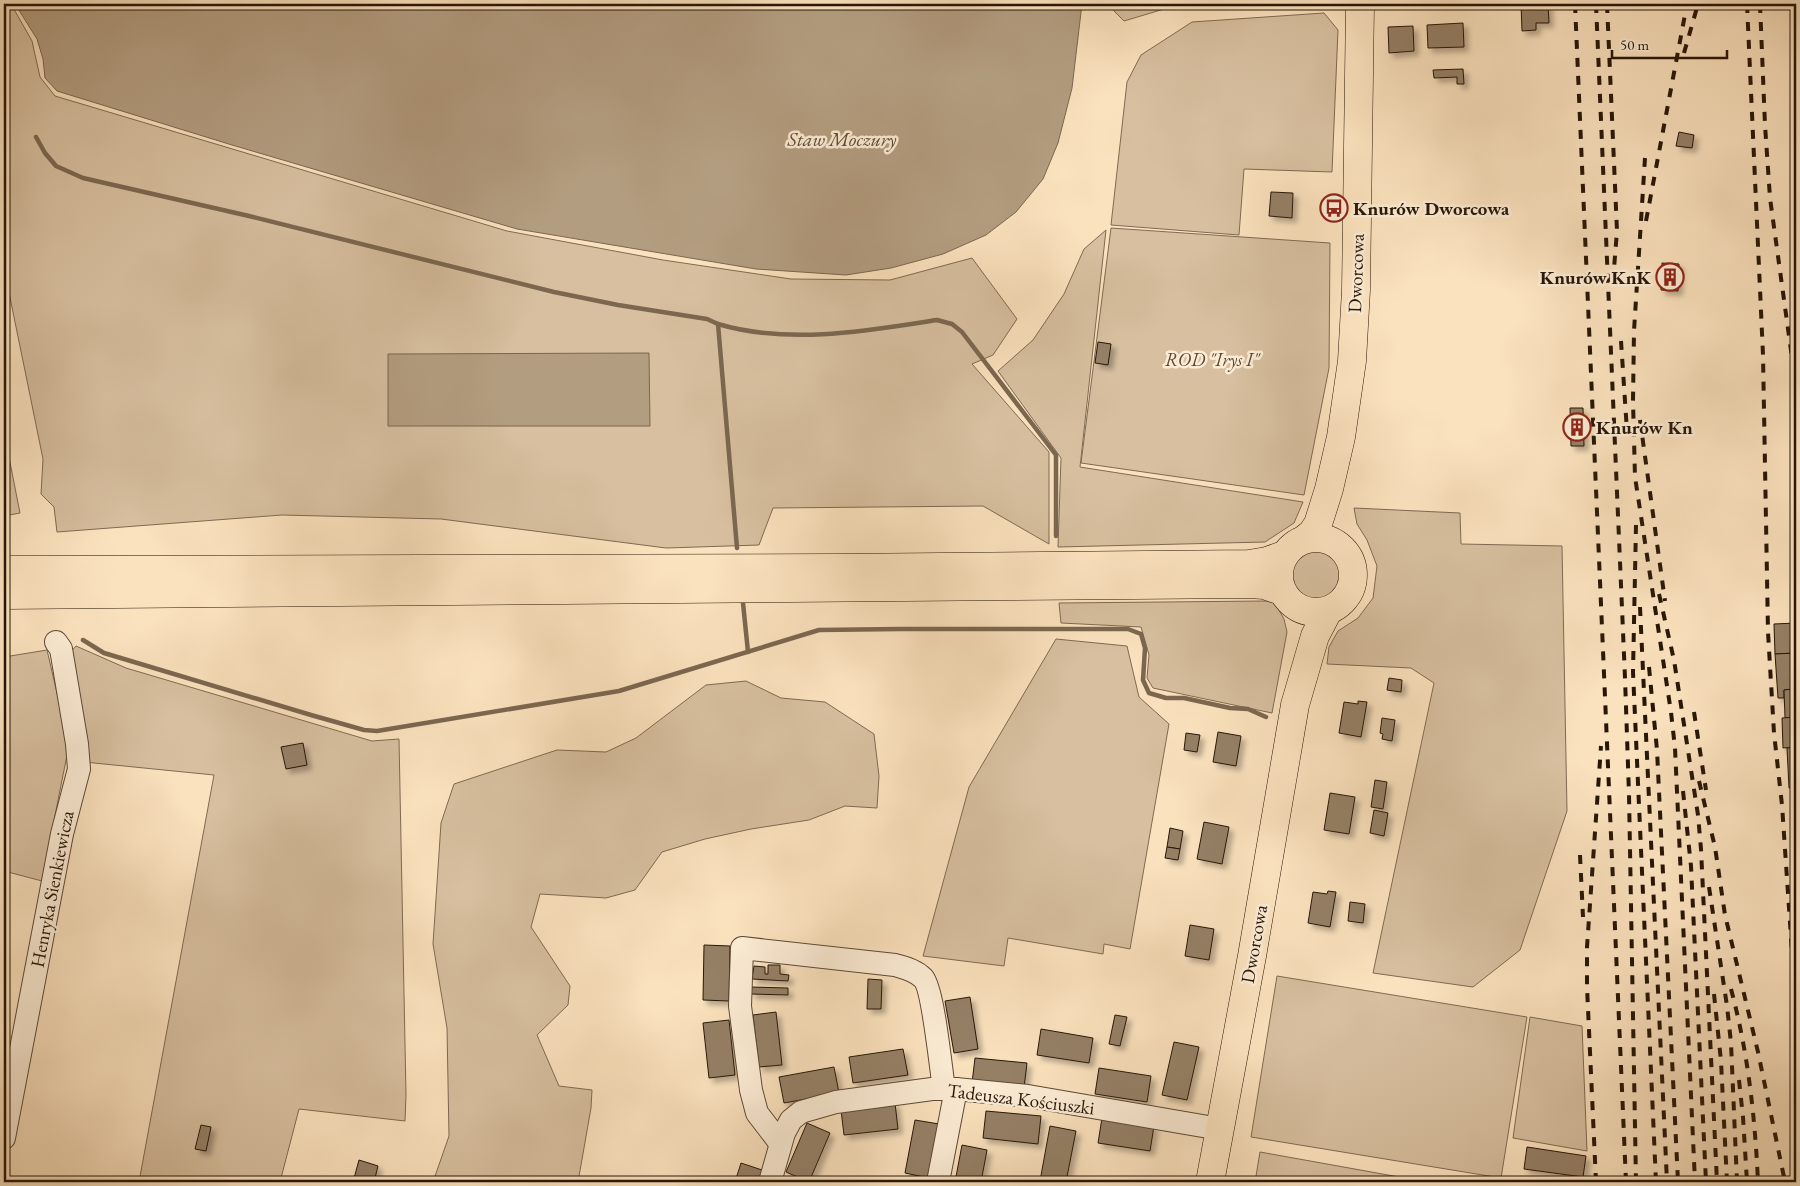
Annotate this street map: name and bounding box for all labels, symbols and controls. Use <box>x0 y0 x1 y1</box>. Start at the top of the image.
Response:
scale bar <box>1612 28 1728 60</box>
text: 50 m <box>1620 35 1649 54</box>
water label: Staw Moczury <box>787 126 896 152</box>
bus stop icon: Knurów Dworcowa <box>1319 193 1349 223</box>
place label: Knurów Dworcowa <box>1353 196 1510 221</box>
street label: Dworcowa <box>1342 232 1370 313</box>
building icon: Knurów KnK <box>1655 262 1685 292</box>
place label: Knurów KnK <box>1540 265 1651 290</box>
park label: ROD "Irys I" <box>1165 347 1261 372</box>
building icon: Knurów Kn <box>1562 412 1592 442</box>
place label: Knurów Kn <box>1596 415 1693 440</box>
street label: Henryka Sienkiewicza <box>25 808 80 970</box>
street label: Dworcowa <box>1235 902 1273 985</box>
street label: Tadeusza Kościuszki <box>946 1078 1096 1120</box>

